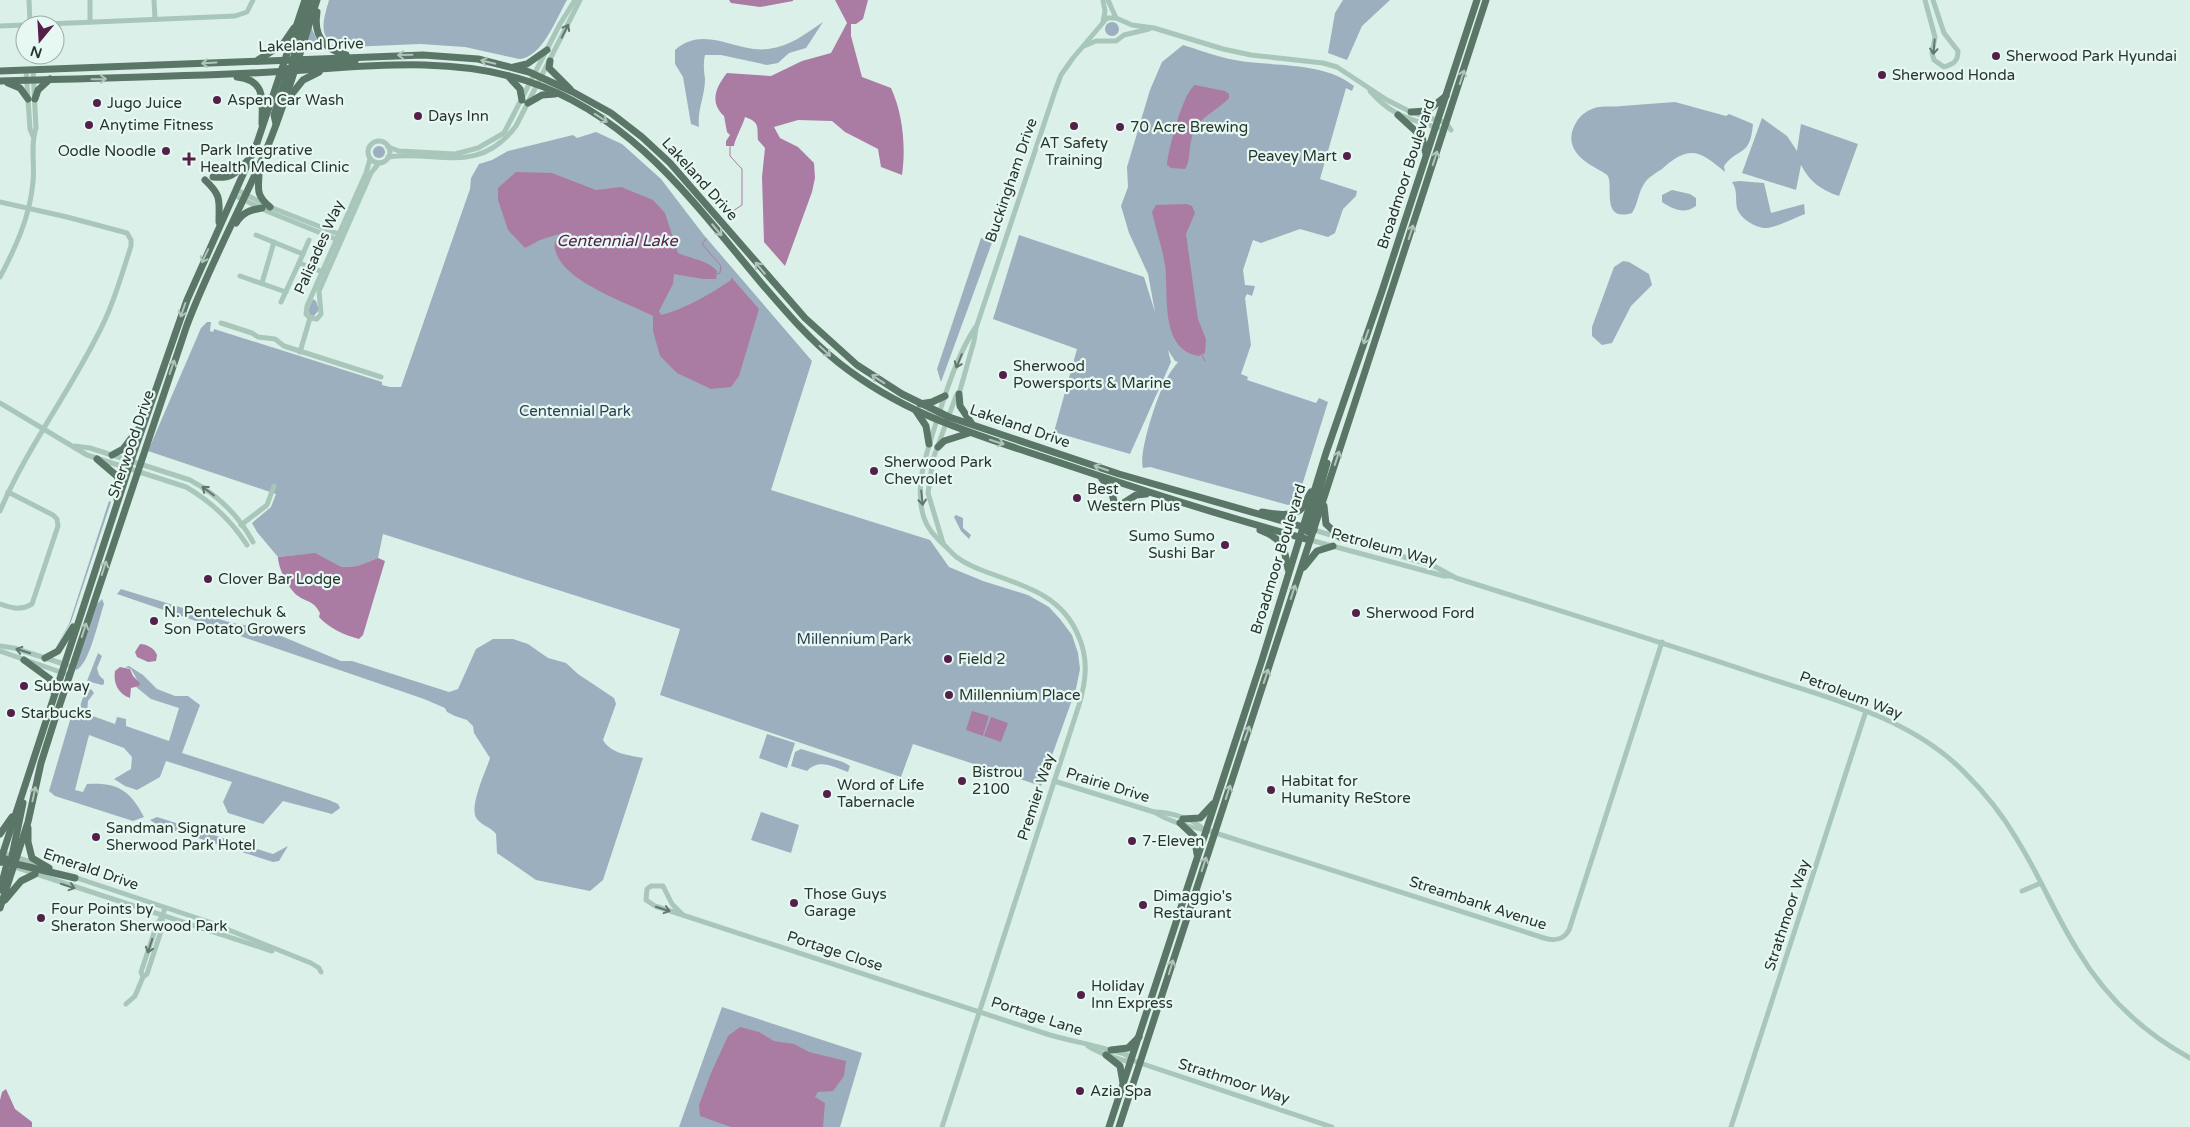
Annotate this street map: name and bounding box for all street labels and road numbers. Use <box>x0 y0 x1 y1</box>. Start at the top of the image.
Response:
street label: Lakeland Drive <box>258 34 364 56</box>
street label: Broadmoor Boulevard <box>1373 97 1439 251</box>
street label: Buckingham Drive <box>981 116 1041 244</box>
street label: Lakeland Drive <box>658 134 742 224</box>
street label: Palisades Way <box>290 197 348 297</box>
street label: Sherwood Drive <box>104 388 158 500</box>
street label: Lakeland Drive <box>967 400 1073 452</box>
street label: Broadmoor Boulevard <box>1247 482 1309 636</box>
street label: Petroleum Way <box>1329 524 1439 570</box>
street label: Petroleum Way <box>1797 667 1905 723</box>
street label: Premier Way <box>1013 751 1059 843</box>
street label: Prairie Drive <box>1064 764 1152 806</box>
street label: Emerald Drive <box>41 844 141 894</box>
street label: Strathmoor Way <box>1761 857 1813 973</box>
street label: Streambank Avenue <box>1407 872 1549 934</box>
street label: Portage Close <box>785 927 885 975</box>
street label: Portage Lane <box>989 993 1085 1039</box>
street label: Strathmoor Way <box>1176 1055 1292 1107</box>

